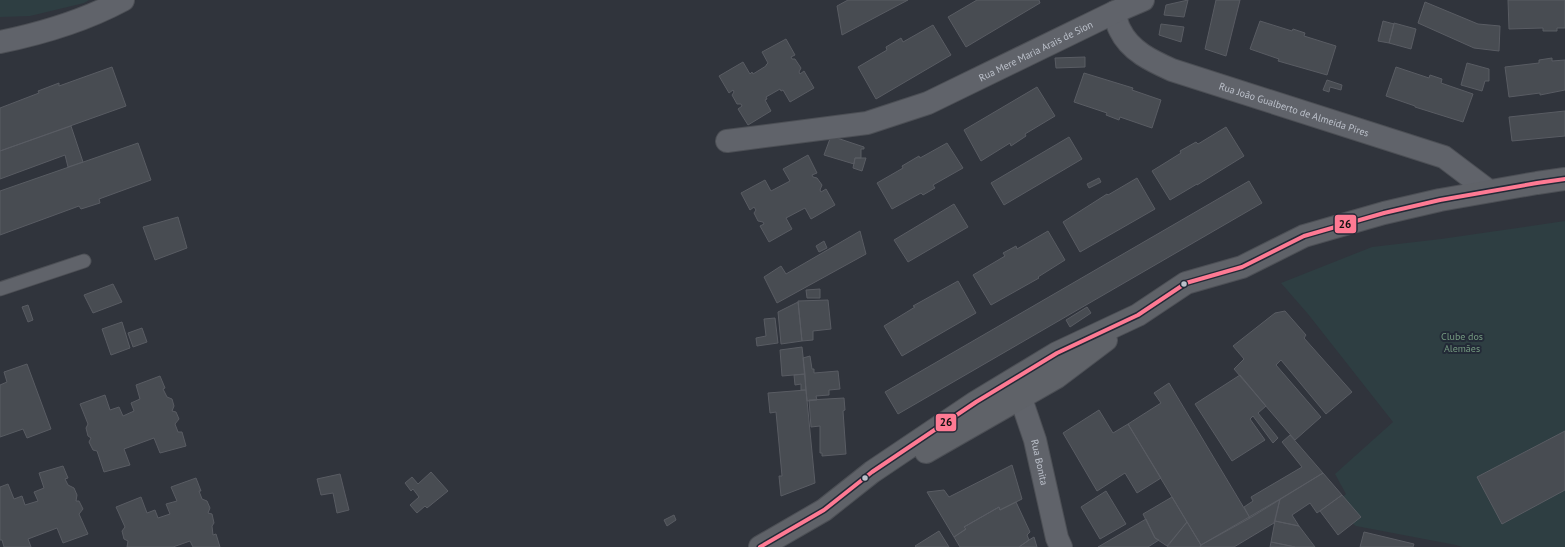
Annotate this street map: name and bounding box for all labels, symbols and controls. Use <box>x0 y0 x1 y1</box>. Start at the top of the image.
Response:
street label: Rua Mere Maria Arais de Sion <box>977 18 1095 84</box>
street label: Rua João Gualberto de Almeida Pires <box>1217 79 1371 140</box>
line badge: 26 <box>1334 214 1357 234</box>
text: 26 <box>1339 217 1351 231</box>
unlabelled marker <box>1179 279 1189 289</box>
park label: Clube dos Alemães <box>1441 330 1483 355</box>
line badge: 26 <box>935 413 957 432</box>
text: 26 <box>940 415 952 429</box>
street label: Rua Bonita <box>1028 438 1051 486</box>
unlabelled marker <box>860 473 870 483</box>

